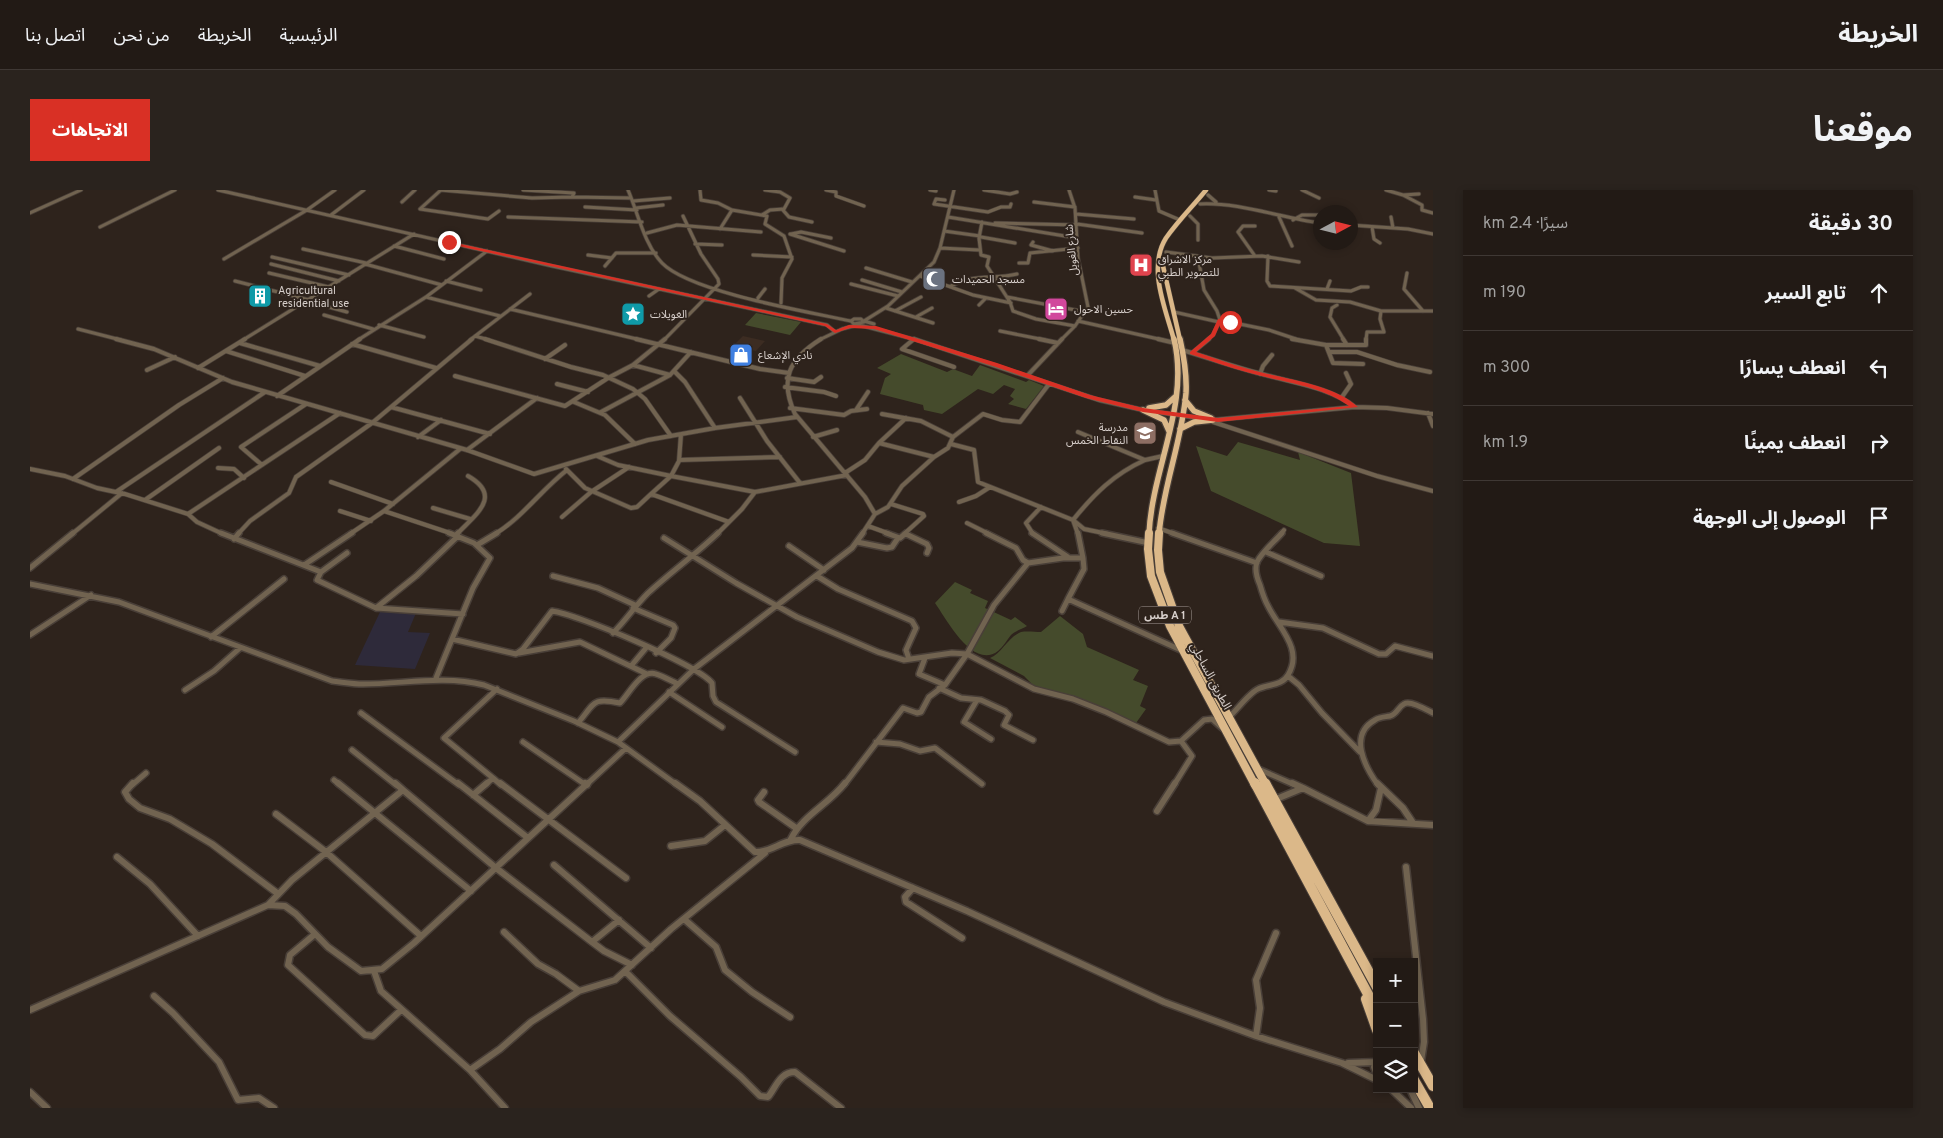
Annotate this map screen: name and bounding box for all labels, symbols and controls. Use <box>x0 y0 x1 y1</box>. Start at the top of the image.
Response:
text: الخريطة <box>1838 21 1918 51</box>
text: اتصل بنا <box>25 25 85 48</box>
text: من نحن <box>113 25 170 48</box>
text: الخريطة <box>198 25 252 48</box>
text: الرئيسية <box>280 25 337 48</box>
button: الاتجاهات <box>30 99 150 161</box>
text: موقعنا <box>1813 110 1913 154</box>
north arrow <box>1313 205 1358 250</box>
text: 30 دقيقة <box>1809 211 1893 238</box>
text: سيرًا · 2.4 km <box>1483 214 1568 234</box>
street label: شارع الغويل <box>1062 223 1082 276</box>
route end <box>438 231 461 254</box>
hospital icon: مركز الاشراق للتصوير الطبي <box>1128 252 1154 278</box>
place label: مركز الاشراق للتصوير الطبي <box>1158 253 1219 282</box>
mosque icon: مسجد الحميدات <box>921 266 947 292</box>
place label: مسجد الحميدات <box>952 273 1025 287</box>
icon: ahead <box>1865 279 1893 307</box>
text: تابع السير <box>1765 282 1846 306</box>
building icon: Agricultural residential use <box>247 283 273 309</box>
text: 190 m <box>1483 283 1526 303</box>
place label: Agricultural residential use <box>278 284 349 311</box>
hotel icon: حسين الاحول <box>1043 296 1069 322</box>
place icon: الغويلات <box>620 301 646 327</box>
place label: حسين الاحول <box>1074 303 1133 317</box>
place label: الغويلات <box>650 308 687 322</box>
route start <box>1219 311 1242 334</box>
shop icon: نادي الإشعاع <box>728 342 754 368</box>
place label: نادي الإشعاع <box>758 349 813 365</box>
icon: left <box>1865 354 1893 382</box>
text: انعطف يسارًا <box>1739 357 1846 381</box>
text: 300 m <box>1483 358 1530 378</box>
school or university icon: مدرسة النقاط الخمس <box>1132 420 1158 446</box>
place label: مدرسة النقاط الخمس <box>1066 421 1128 448</box>
icon: right <box>1865 429 1893 457</box>
text: انعطف يمينًا <box>1744 432 1846 456</box>
text: 1.9 km <box>1483 433 1528 453</box>
icon: arrive <box>1865 504 1893 532</box>
text: الوصول إلى الوجهة <box>1693 507 1846 531</box>
road number: طس A 1 <box>1139 606 1191 624</box>
street label: الطريق الساحلي <box>1185 640 1235 713</box>
map controls <box>1373 958 1418 1093</box>
button: + <box>1373 958 1418 1003</box>
button: − <box>1373 1003 1418 1048</box>
button: layers <box>1373 1048 1418 1093</box>

